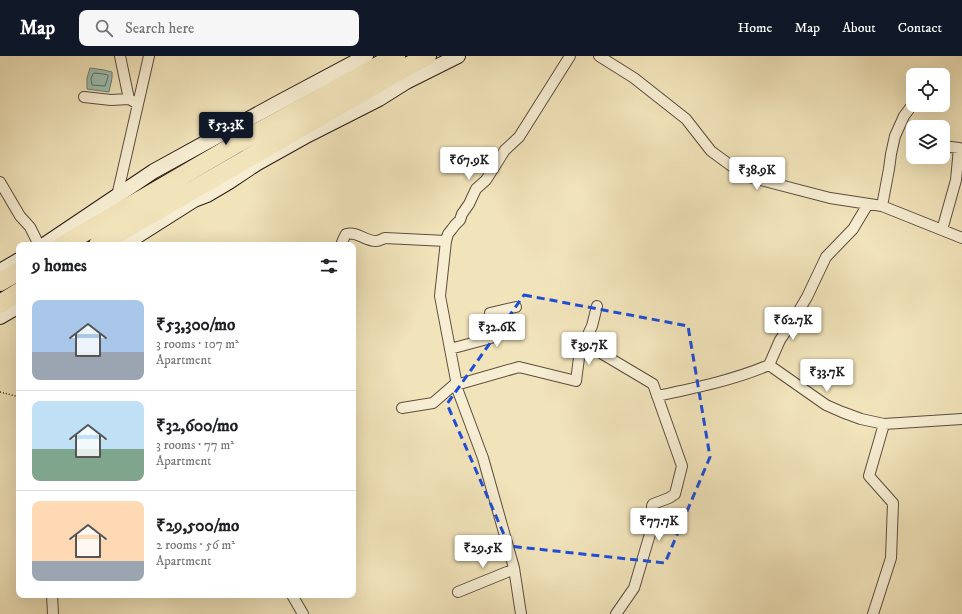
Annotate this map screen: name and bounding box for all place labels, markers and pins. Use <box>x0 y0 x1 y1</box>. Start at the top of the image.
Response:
pin: ₹53.3K <box>193 112 259 146</box>
pin: ₹67.9K <box>436 147 502 181</box>
pin: ₹38.9K <box>724 157 790 191</box>
pin: ₹62.7K <box>760 307 826 341</box>
pin: ₹32.6K <box>464 314 530 348</box>
pin: ₹39.7K <box>556 332 622 366</box>
pin: ₹33.7K <box>794 359 860 393</box>
pin: ₹77.7K <box>626 508 692 542</box>
pin: ₹29.5K <box>450 535 516 569</box>

